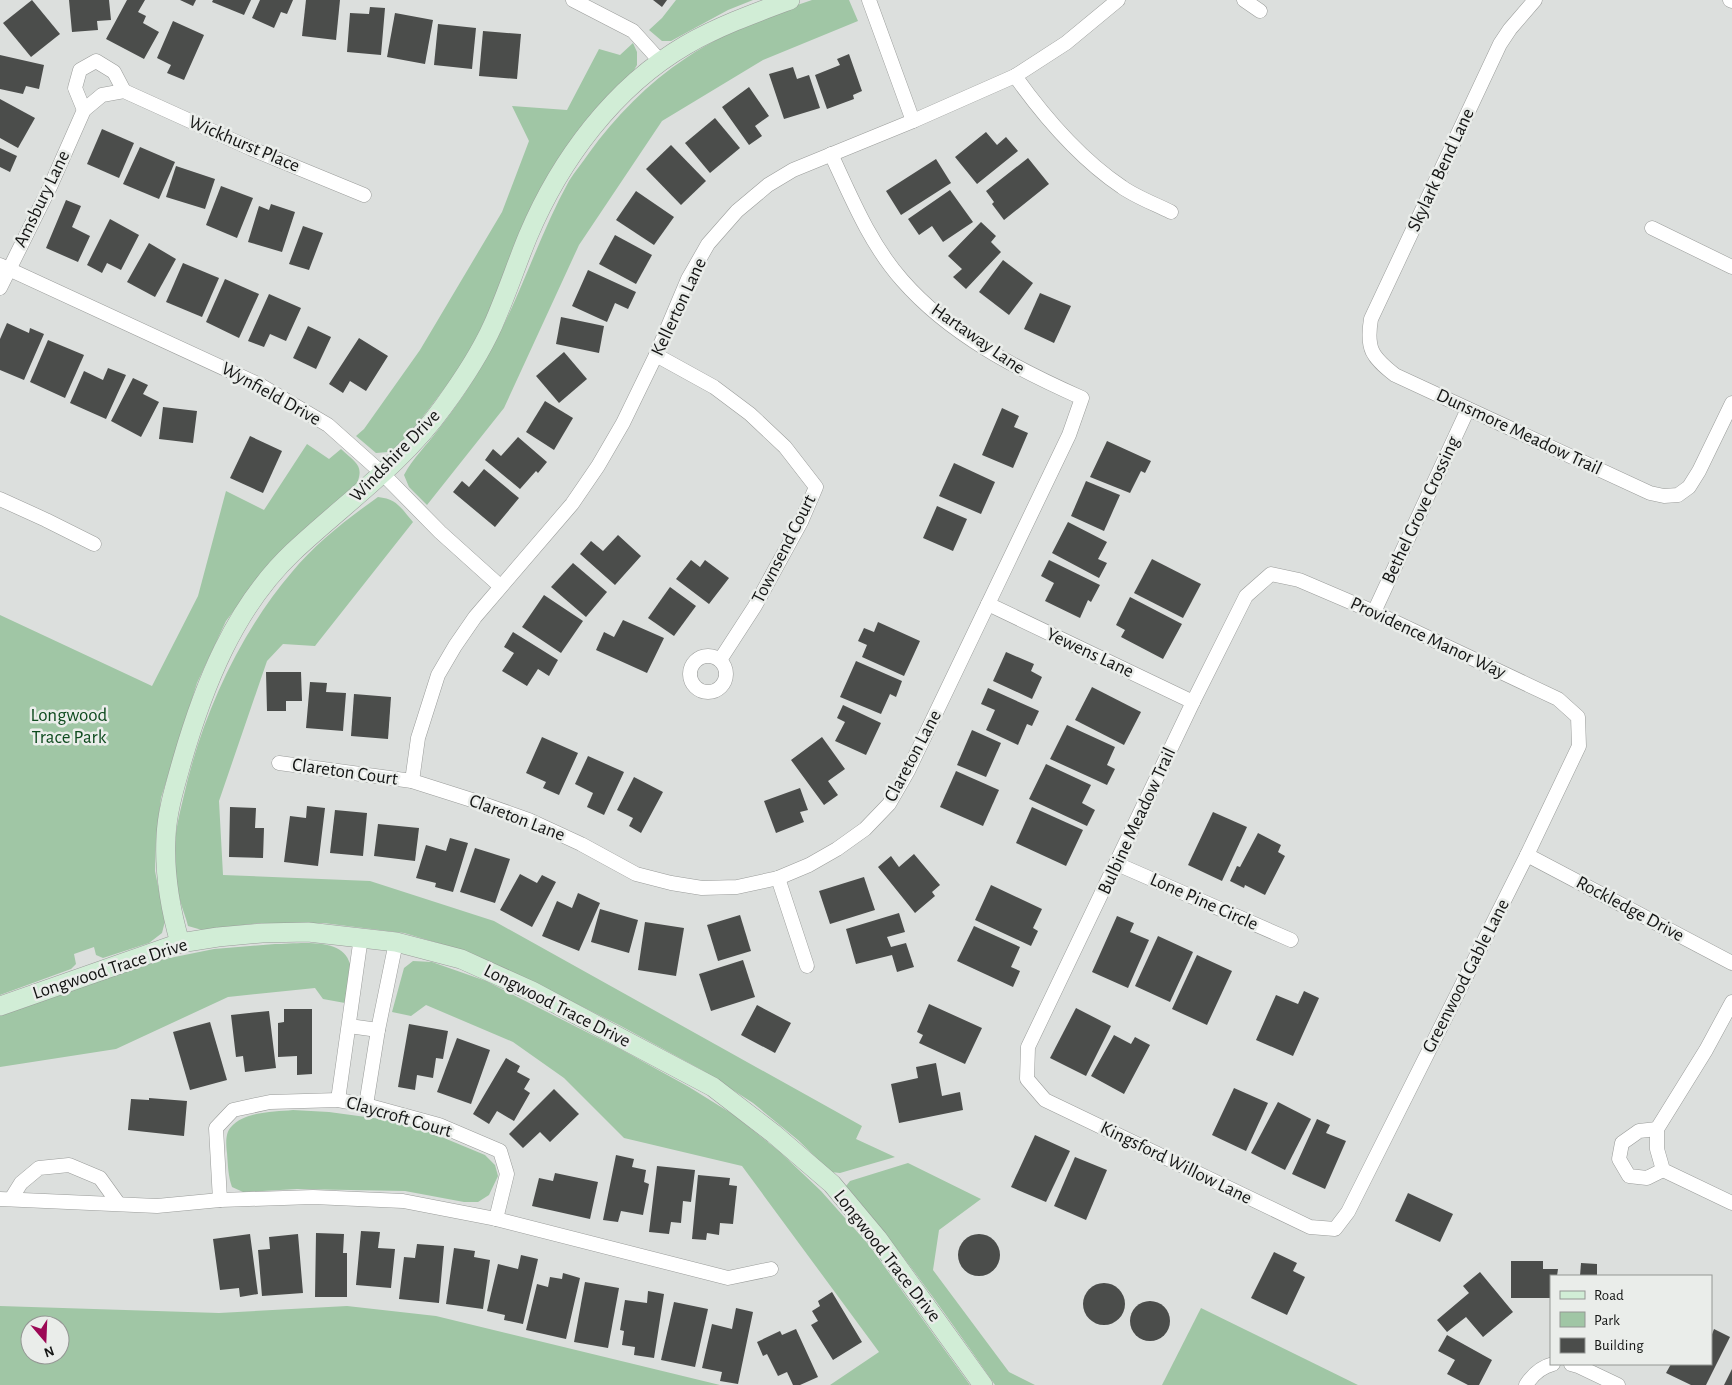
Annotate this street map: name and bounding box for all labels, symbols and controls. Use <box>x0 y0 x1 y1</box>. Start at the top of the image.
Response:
street label: Skylark Bend Lane <box>1404 106 1478 234</box>
street label: Wickhurst Place <box>186 112 302 176</box>
street label: Amsbury Lane <box>10 148 74 250</box>
street label: Kellerton Lane <box>648 255 710 359</box>
street label: Hartaway Lane <box>928 300 1028 378</box>
street label: Wynfield Drive <box>218 359 324 429</box>
street label: Dunsmore Meadow Trail <box>1433 385 1605 479</box>
street label: Windshire Drive <box>346 406 444 506</box>
street label: Bethel Grove Crossing <box>1379 433 1464 586</box>
street label: Townsend Court <box>749 492 819 606</box>
street label: Providence Manor Way <box>1347 594 1509 682</box>
street label: Yewens Lane <box>1043 625 1137 681</box>
park label: Longwood Trace Park <box>31 706 108 747</box>
street label: Clareton Lane <box>881 707 945 805</box>
street label: Bulbine Meadow Trail <box>1095 745 1179 897</box>
street label: Clareton Court <box>291 755 399 789</box>
street label: Clareton Lane <box>466 791 568 845</box>
street label: Lone Pine Circle <box>1147 870 1261 934</box>
street label: Rockledge Drive <box>1573 873 1687 945</box>
street label: Greenwood Gable Lane <box>1419 896 1513 1056</box>
street label: Longwood Trace Drive <box>30 935 190 1003</box>
street label: Longwood Trace Drive <box>481 961 633 1051</box>
street label: Claycroft Court <box>344 1093 454 1141</box>
street label: Kingsford Willow Lane <box>1097 1118 1255 1208</box>
street label: Longwood Trace Drive <box>830 1187 944 1325</box>
legend <box>1550 1275 1712 1365</box>
text: Road <box>1594 1288 1624 1303</box>
text: Park <box>1594 1313 1620 1328</box>
north arrow <box>20 1315 70 1365</box>
text: Building <box>1594 1338 1644 1353</box>
text: N <box>42 1343 56 1360</box>

